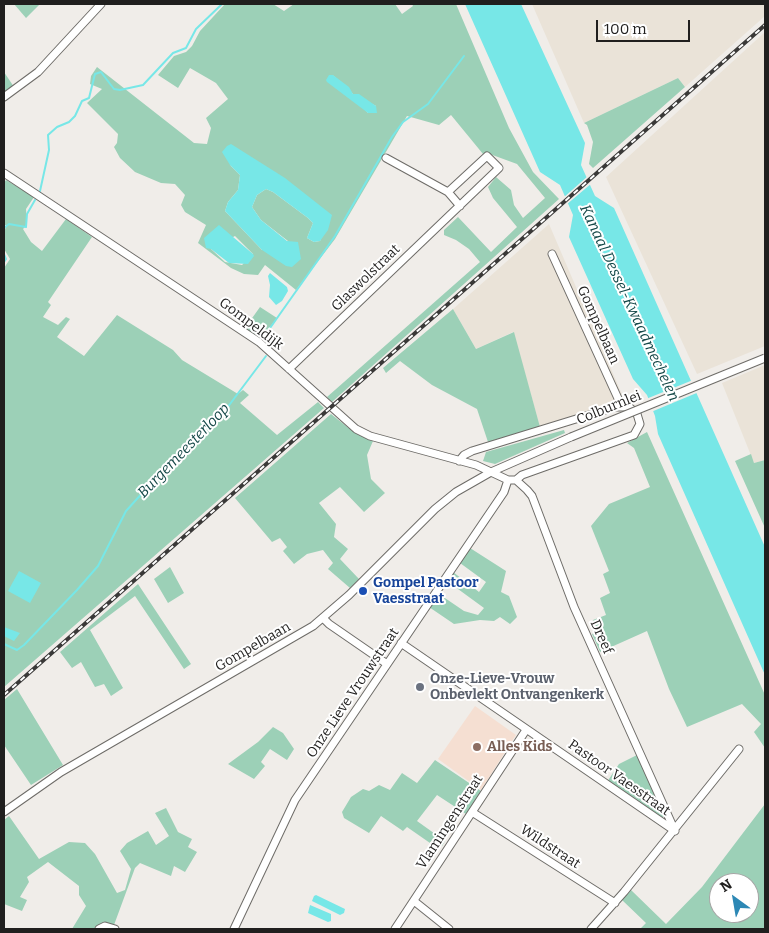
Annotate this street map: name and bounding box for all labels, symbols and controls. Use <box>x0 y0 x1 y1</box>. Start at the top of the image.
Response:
scale bar <box>599 10 693 42</box>
text: 100 m <box>604 20 647 38</box>
water label: Kanaal Dessel-Kwaadmechelen <box>575 202 683 404</box>
street label: Glaswolstraat <box>328 241 404 315</box>
street label: Gompelbaan <box>573 283 623 367</box>
street label: Gompeldijk <box>216 294 286 354</box>
street label: Colburnlei <box>574 387 644 429</box>
water label: Burgemeesterloop <box>134 400 234 502</box>
place label: Gompel Pastoor Vaesstraat <box>373 575 479 608</box>
marker: Gompel Pastoor Vaesstraat <box>357 585 369 597</box>
street label: Dreef <box>586 617 616 657</box>
street label: Gompelbaan <box>212 619 294 675</box>
street label: Onze Lieve Vrouwstraat <box>303 625 403 761</box>
place label: Onze-Lieve-Vrouw Onbevlekt Ontvangenkerk <box>430 671 604 704</box>
marker: Onze-Lieve-Vrouw Onbevlekt Ontvangenkerk <box>414 681 426 693</box>
street label: Pastoor Vaesstraat <box>565 736 673 820</box>
place label: Alles Kids <box>487 739 552 755</box>
marker: Alles Kids <box>471 741 483 753</box>
street label: Vlamingenstraat <box>413 772 487 872</box>
street label: Wildstraat <box>517 821 583 873</box>
north arrow <box>709 873 759 923</box>
text: N <box>717 876 735 896</box>

